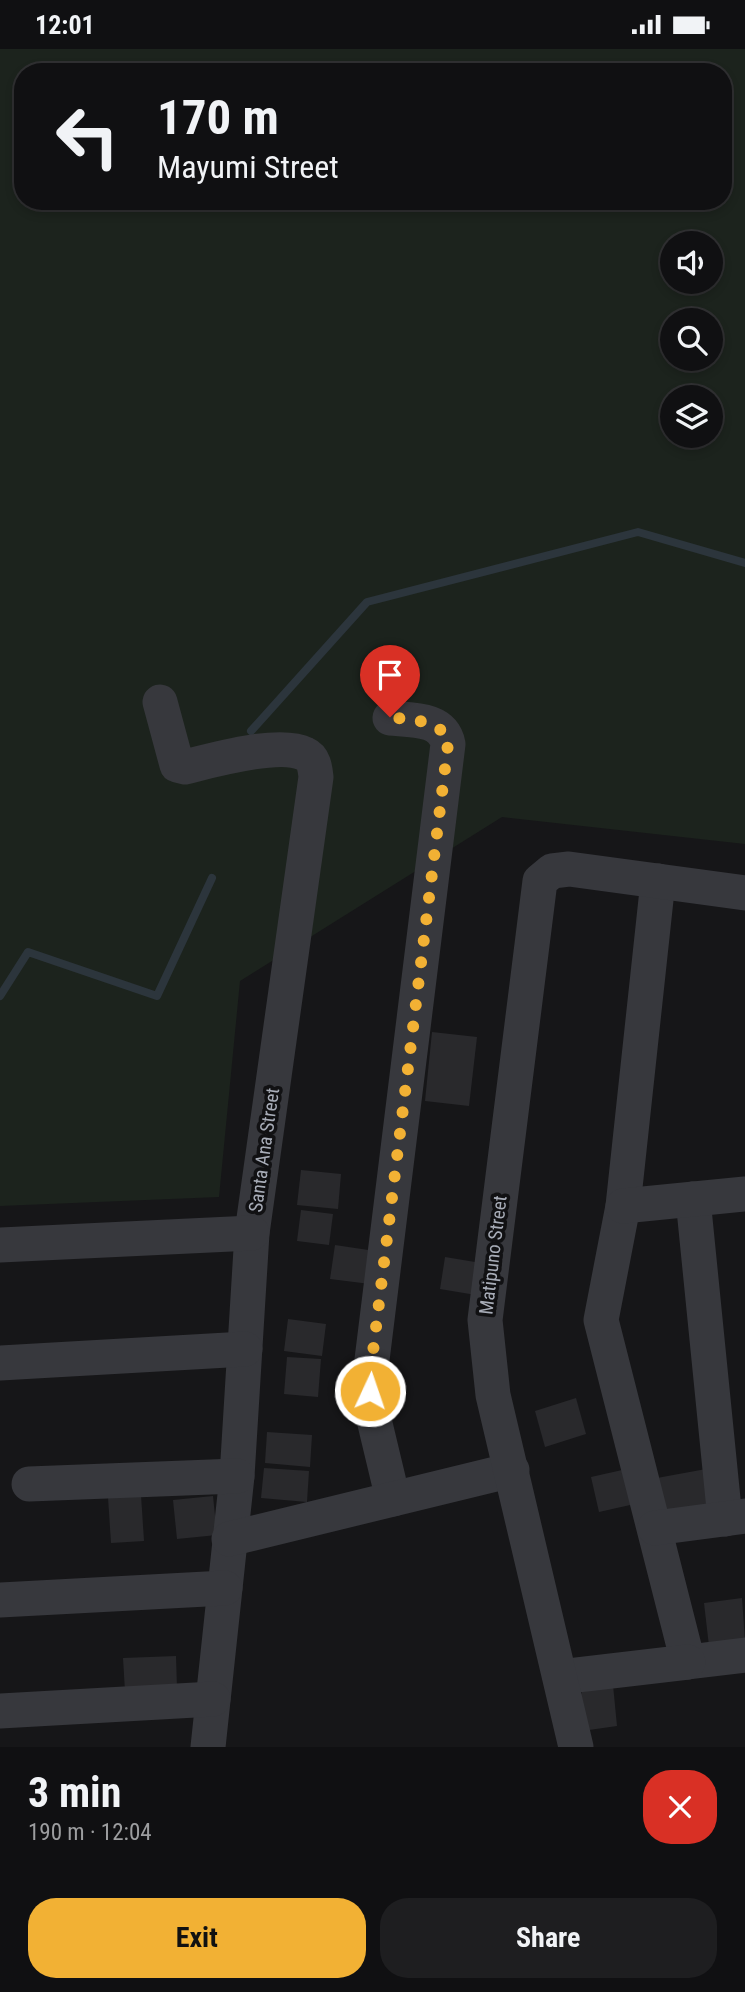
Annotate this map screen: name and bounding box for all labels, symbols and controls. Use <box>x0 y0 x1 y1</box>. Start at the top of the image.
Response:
text: 12:01 <box>35 10 95 40</box>
text: 170 m <box>157 89 279 146</box>
icon: left <box>42 91 133 182</box>
text: Mayumi Street <box>157 148 339 186</box>
map controls <box>660 231 723 448</box>
button: sound <box>660 231 723 294</box>
button: search <box>660 308 723 371</box>
button: layers <box>660 385 723 448</box>
pin <box>360 645 420 717</box>
icon: arrive <box>371 656 409 694</box>
street label: Santa Ana Street <box>244 1086 284 1214</box>
street label: Matipuno Street <box>474 1194 512 1316</box>
position arrow <box>333 1354 407 1428</box>
text: 3 min <box>28 1768 121 1817</box>
button: close <box>643 1770 717 1844</box>
text: 190 m · 12:04 <box>28 1819 152 1846</box>
button: Exit <box>28 1898 366 1978</box>
button: Share <box>380 1898 717 1978</box>

